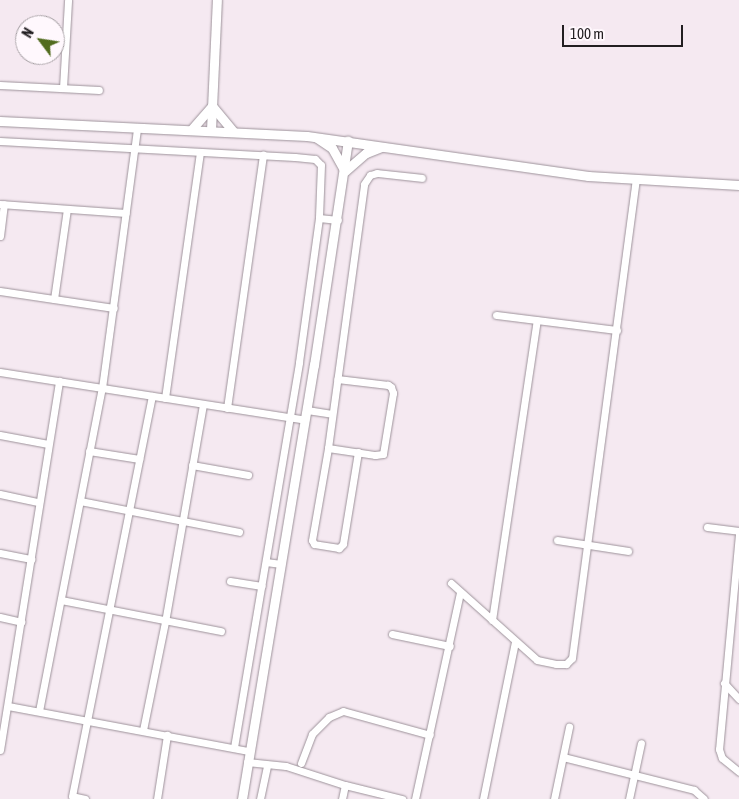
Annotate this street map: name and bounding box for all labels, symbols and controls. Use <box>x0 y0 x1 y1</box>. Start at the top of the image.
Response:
north arrow <box>15 15 65 65</box>
scale bar <box>564 15 685 47</box>
text: N <box>19 25 37 40</box>
text: 100 m <box>570 25 604 42</box>

